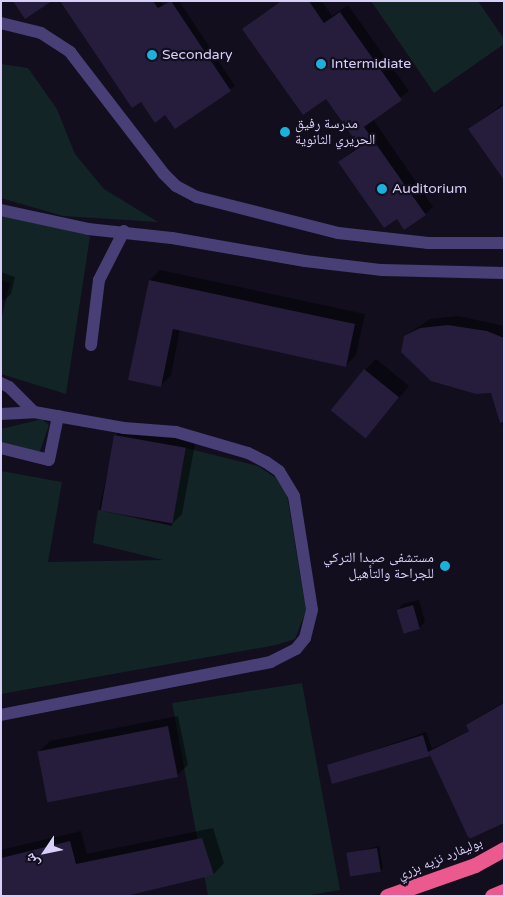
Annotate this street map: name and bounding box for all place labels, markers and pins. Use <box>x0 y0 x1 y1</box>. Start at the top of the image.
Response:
place label: Secondary <box>162 47 233 63</box>
marker: Secondary <box>146 49 158 61</box>
place label: Intermidiate <box>331 56 411 72</box>
marker: Intermidiate <box>315 58 327 70</box>
place label: مدرسة رفيق الحريري الثانوية <box>295 116 375 148</box>
marker: مدرسة رفيق الحريري الثانوية <box>279 126 291 138</box>
place label: Auditorium <box>392 181 467 197</box>
marker: Auditorium <box>376 183 388 195</box>
place label: مستشفى صيدا التركي للجراحة والتأهيل <box>323 550 434 582</box>
marker: مستشفى صيدا التركي للجراحة والتأهيل <box>438 559 452 573</box>

